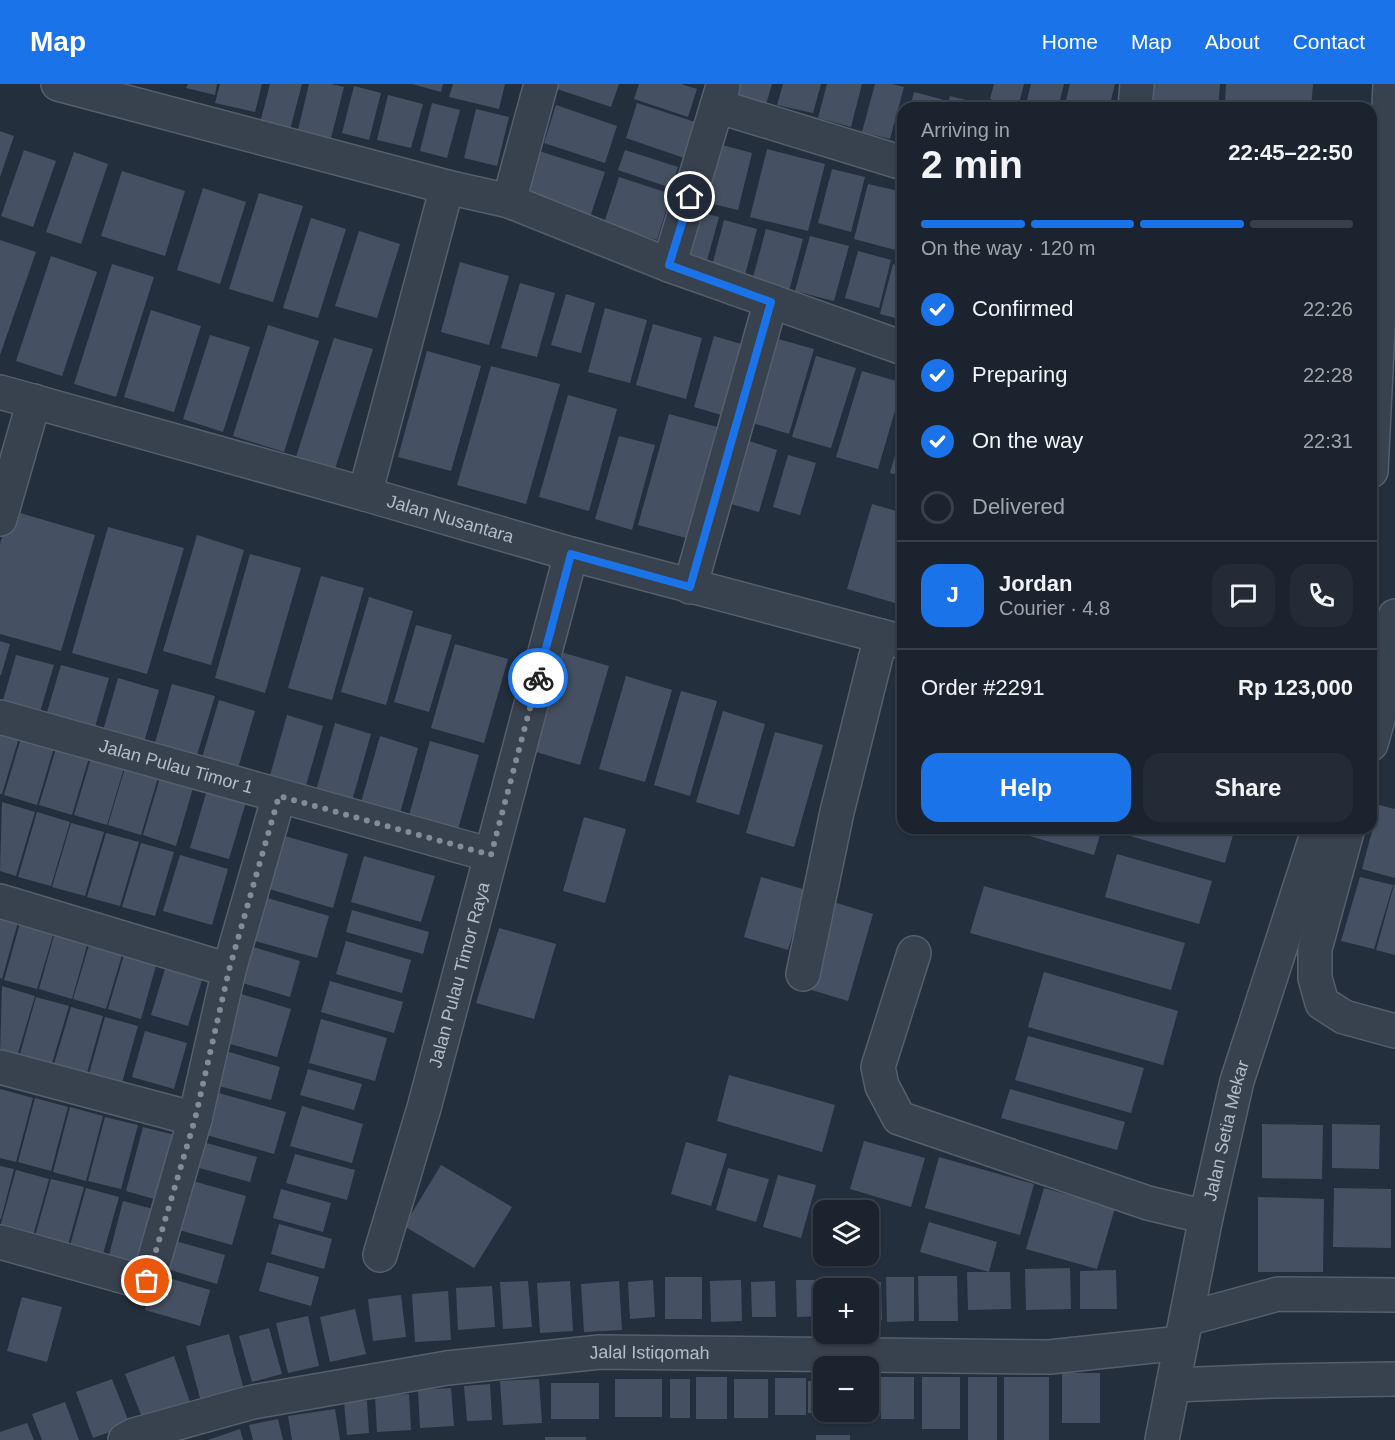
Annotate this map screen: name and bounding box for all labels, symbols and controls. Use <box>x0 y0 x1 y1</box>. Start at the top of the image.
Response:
text: Map <box>30 26 86 57</box>
text: Home <box>1042 30 1098 53</box>
text: Map <box>1131 30 1172 53</box>
text: About <box>1205 30 1260 53</box>
text: Contact <box>1293 30 1365 53</box>
text: Arriving in <box>921 119 1010 141</box>
text: 22:45–22:50 <box>1228 140 1353 165</box>
text: 2 min <box>921 143 1023 186</box>
pin <box>664 171 715 222</box>
icon: home <box>673 180 706 213</box>
text: On the way · 120 m <box>921 237 1096 259</box>
icon: check <box>921 293 954 326</box>
text: Confirmed <box>972 296 1073 321</box>
text: 22:26 <box>1303 298 1353 320</box>
icon: check <box>921 359 954 392</box>
text: Preparing <box>972 362 1067 387</box>
text: 22:28 <box>1303 364 1353 386</box>
icon: check <box>921 425 954 458</box>
text: On the way <box>972 428 1083 453</box>
text: 22:31 <box>1303 430 1353 452</box>
street label: Jalan Nusantara <box>385 491 517 547</box>
text: Delivered <box>972 494 1065 519</box>
button: chat <box>1212 564 1275 627</box>
button: phone <box>1290 564 1353 627</box>
text: Jordan <box>999 571 1072 596</box>
text: J <box>946 582 959 607</box>
text: Courier · 4.8 <box>999 597 1110 619</box>
courier <box>508 648 568 708</box>
icon: bike <box>522 662 555 695</box>
text: Order #2291 <box>921 675 1045 700</box>
text: Rp 123,000 <box>1238 675 1353 700</box>
street label: Jalan Pulau Timor 1 <box>97 735 256 798</box>
button: Help <box>921 753 1131 822</box>
button: Share <box>1143 753 1353 822</box>
street label: Jalan Pulau Timor Raya <box>425 879 494 1070</box>
street label: Jalan Setia Mekar <box>1200 1058 1253 1203</box>
map controls <box>813 1200 879 1422</box>
button: layers <box>813 1200 879 1266</box>
pin <box>121 1255 172 1306</box>
icon: bag <box>130 1264 163 1297</box>
button: + <box>813 1278 879 1344</box>
street label: Jalal Istiqomah <box>588 1342 710 1363</box>
button: − <box>813 1356 879 1422</box>

